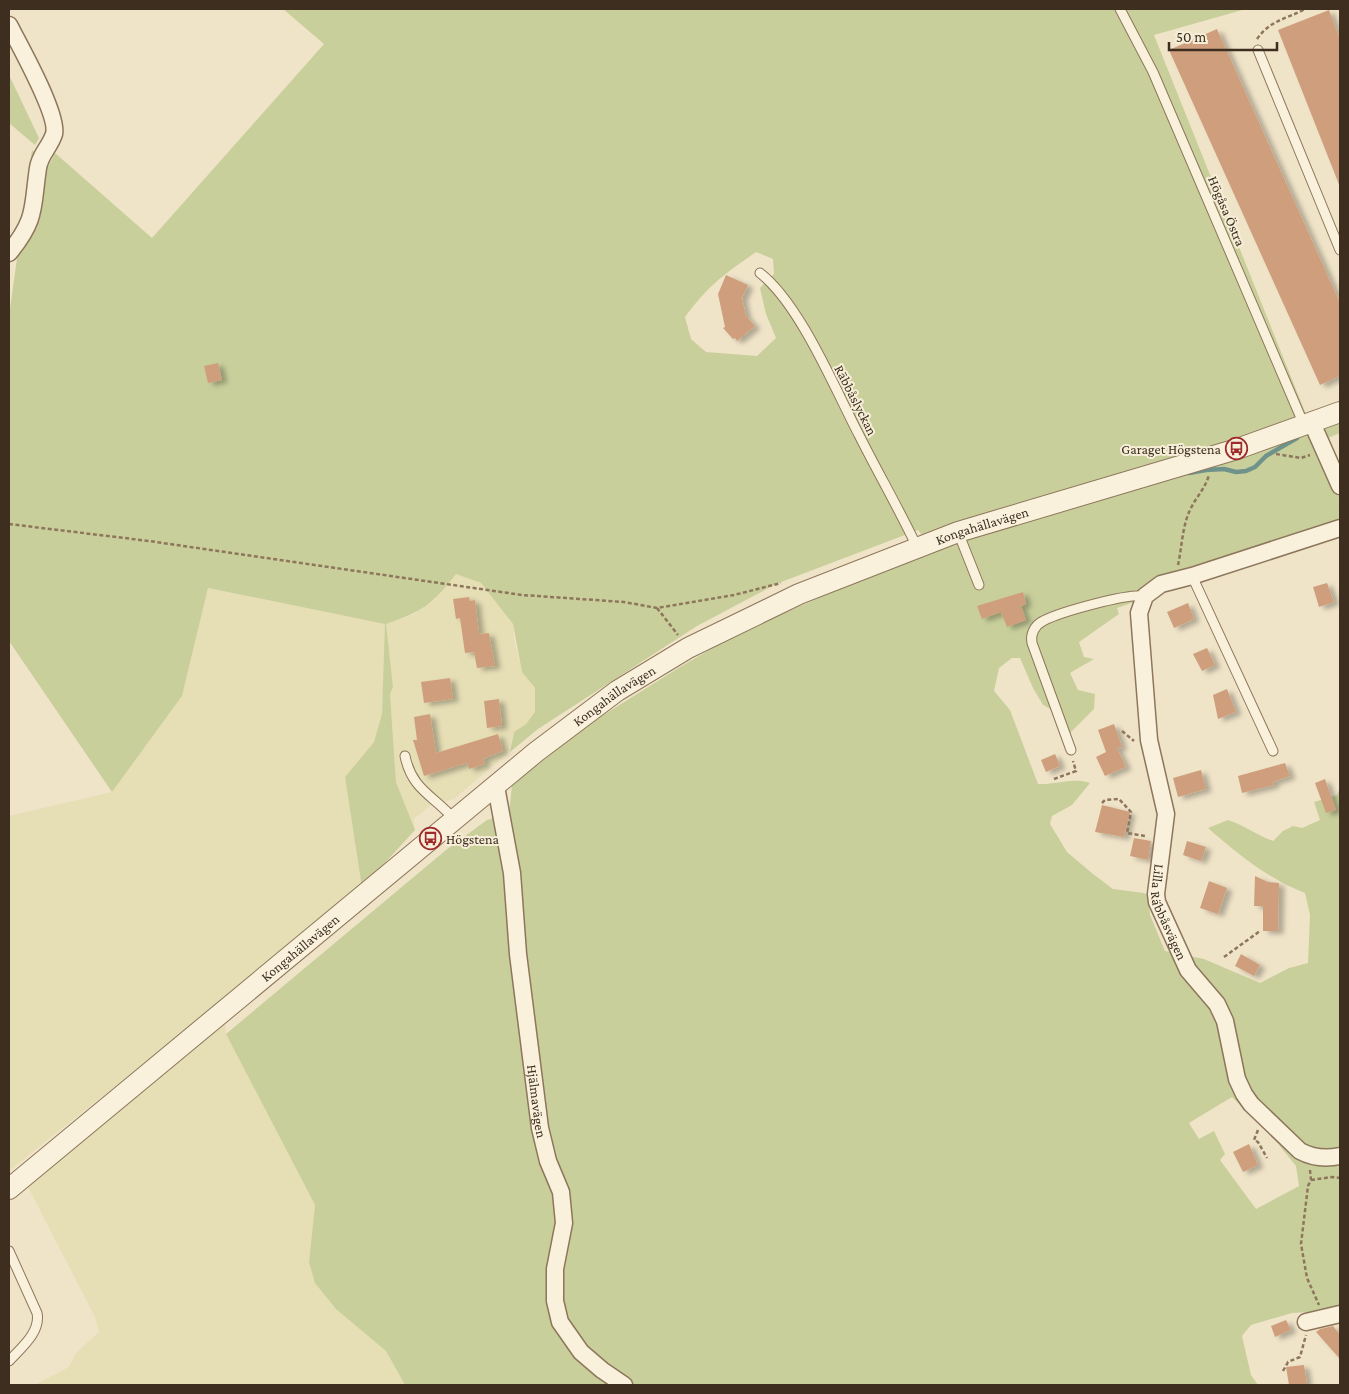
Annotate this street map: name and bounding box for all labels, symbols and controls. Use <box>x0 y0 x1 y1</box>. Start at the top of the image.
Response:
scale bar <box>1169 20 1276 52</box>
text: 50 m <box>1176 29 1206 45</box>
street label: Högåsa Östra <box>1205 174 1249 249</box>
street label: Räbbåslyckan <box>831 362 881 438</box>
bus stop icon: Garaget Högstena <box>1225 437 1249 461</box>
place label: Garaget Högstena <box>1121 441 1222 457</box>
street label: Kongahällavägen <box>933 503 1031 548</box>
street label: Kongahällavägen <box>570 661 659 729</box>
bus stop icon: Högstena <box>418 827 442 851</box>
place label: Högstena <box>446 831 500 847</box>
street label: Lilla Räbbåsvägen <box>1148 863 1191 963</box>
street label: Kongahällavägen <box>258 910 343 985</box>
street label: Hjälmavägen <box>524 1064 550 1140</box>

